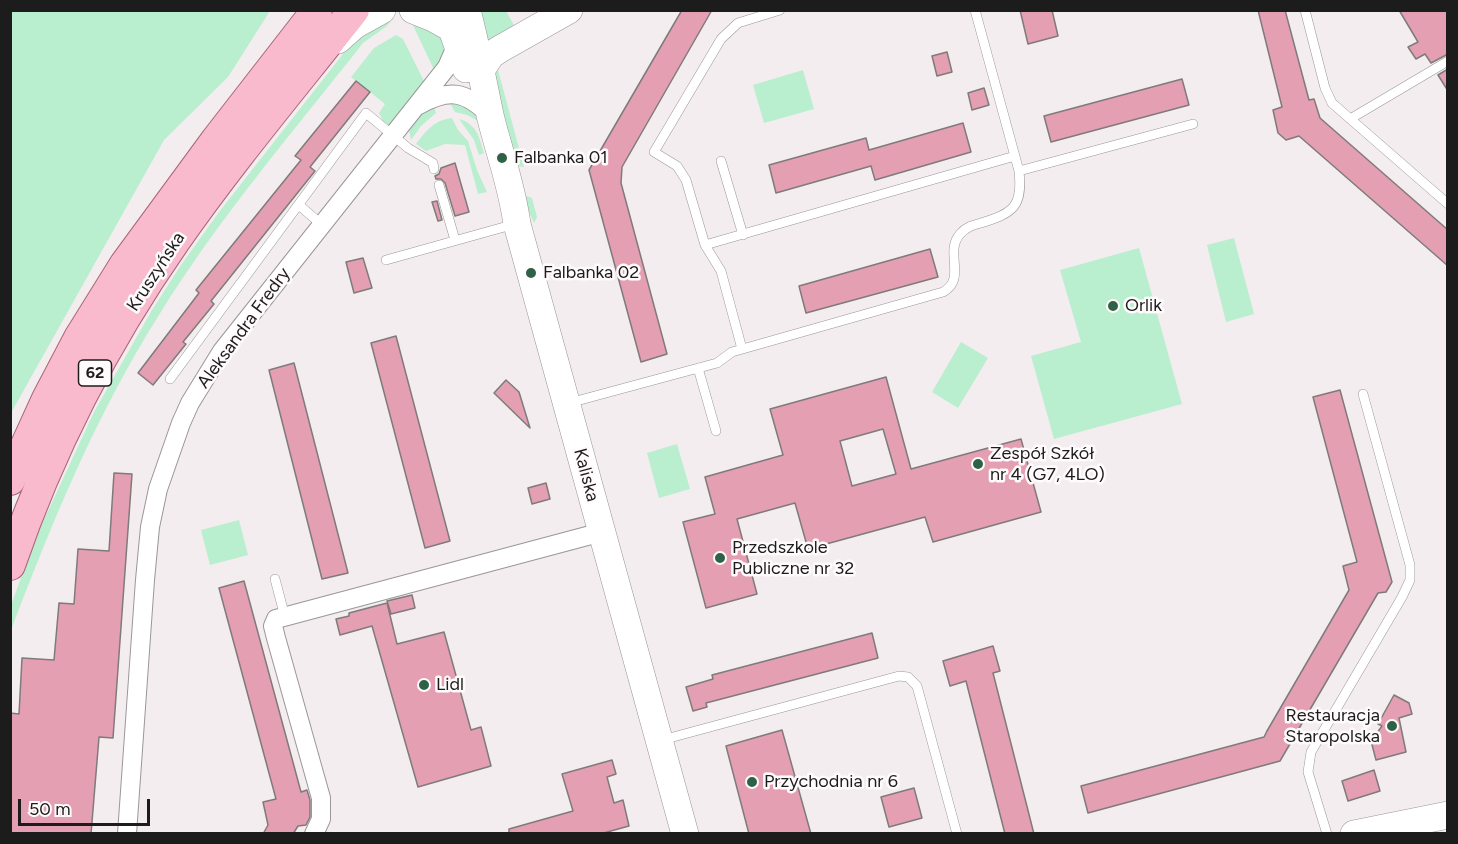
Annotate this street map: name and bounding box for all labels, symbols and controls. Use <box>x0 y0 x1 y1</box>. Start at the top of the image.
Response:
place label: Falbanka 01 <box>514 147 608 169</box>
marker: Falbanka 01 <box>495 151 509 165</box>
street label: Kruszyńska <box>122 228 190 316</box>
place label: Falbanka 02 <box>543 262 639 284</box>
street label: Aleksandra Fredry <box>193 263 295 393</box>
marker: Falbanka 02 <box>524 266 538 280</box>
place label: Orlik <box>1125 295 1162 317</box>
marker: Orlik <box>1106 299 1120 313</box>
road number: 62 <box>78 360 112 386</box>
place label: Zespół Szkół nr 4 (G7, 4LO) <box>990 443 1105 486</box>
street label: Kaliska <box>569 446 603 504</box>
marker: Zespół Szkół nr 4 (G7, 4LO) <box>971 457 985 471</box>
place label: Przedszkole Publiczne nr 32 <box>732 537 854 580</box>
marker: Przedszkole Publiczne nr 32 <box>713 551 727 565</box>
place label: Lidl <box>436 674 464 696</box>
marker: Lidl <box>417 678 431 692</box>
place label: Restauracja Staropolska <box>1285 705 1380 748</box>
marker: Restauracja Staropolska <box>1385 719 1399 733</box>
place label: Przychodnia nr 6 <box>764 771 898 793</box>
marker: Przychodnia nr 6 <box>745 775 759 789</box>
scale bar <box>21 787 153 825</box>
text: 50 m <box>29 798 71 820</box>

